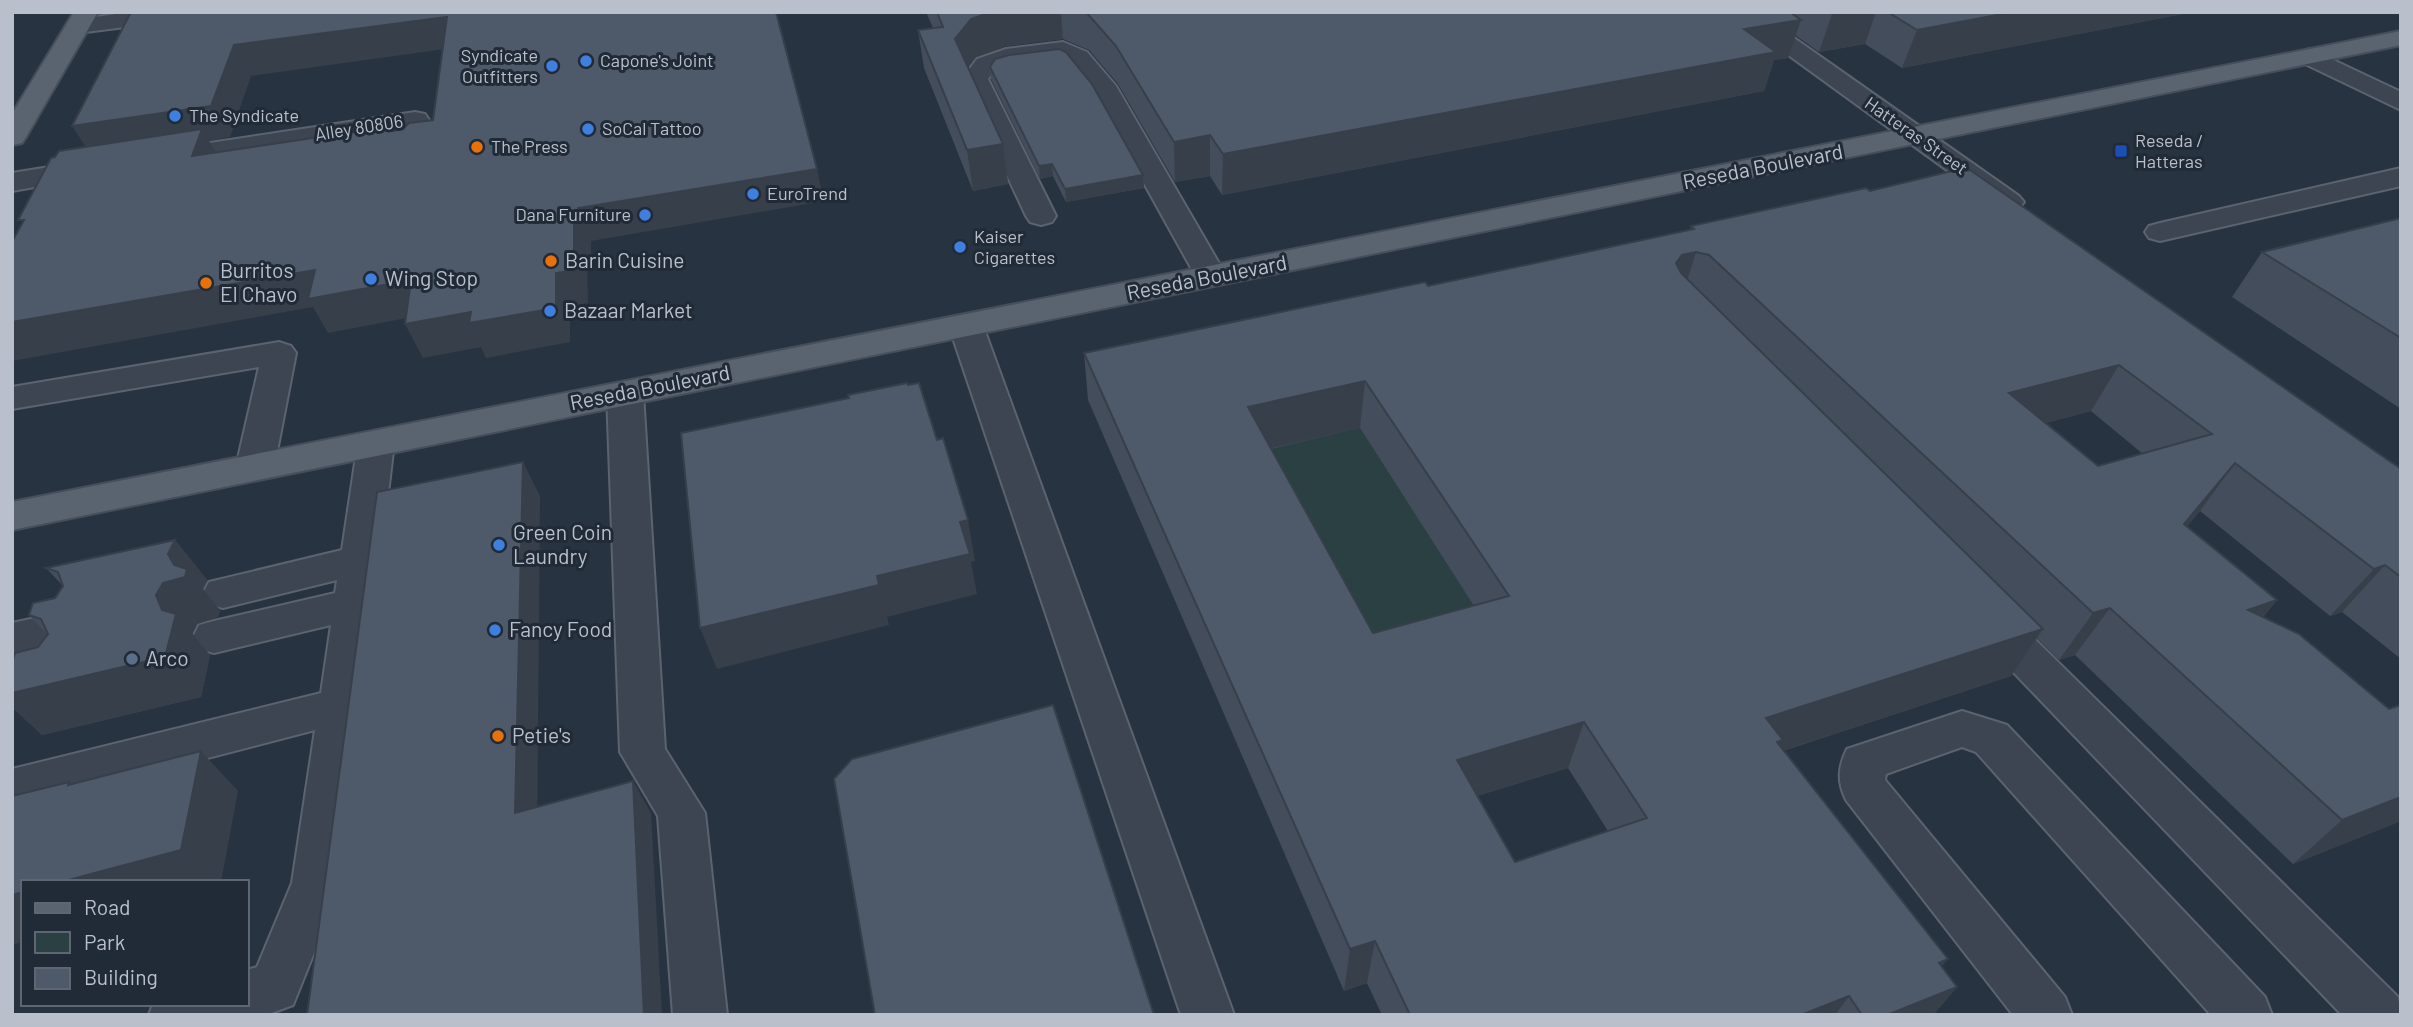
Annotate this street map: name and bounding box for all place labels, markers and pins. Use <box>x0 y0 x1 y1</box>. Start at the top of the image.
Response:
place label: Syndicate Outfitters <box>461 44 538 87</box>
place label: Capone's Joint <box>600 49 714 71</box>
marker: Capone's Joint <box>578 53 594 69</box>
marker: Syndicate Outfitters <box>544 58 560 74</box>
place label: The Syndicate <box>189 104 299 126</box>
marker: The Syndicate <box>167 108 183 124</box>
place label: SoCal Tattoo <box>602 117 702 139</box>
marker: SoCal Tattoo <box>580 121 596 137</box>
place label: Reseda / Hatteras <box>2135 129 2203 172</box>
place label: The Press <box>491 135 568 157</box>
marker: The Press <box>469 139 485 155</box>
marker: Reseda / Hatteras <box>2113 143 2129 159</box>
place label: EuroTrend <box>767 182 848 204</box>
marker: EuroTrend <box>745 186 761 202</box>
place label: Dana Furniture <box>516 203 631 225</box>
marker: Dana Furniture <box>637 207 653 223</box>
place label: Kaiser Cigarettes <box>974 225 1055 268</box>
marker: Kaiser Cigarettes <box>952 239 968 255</box>
place label: Barin Cuisine <box>565 247 684 272</box>
marker: Barin Cuisine <box>543 253 559 269</box>
place label: Burritos El Chavo <box>220 257 297 306</box>
place label: Wing Stop <box>385 265 478 290</box>
marker: Wing Stop <box>363 271 379 287</box>
marker: Burritos El Chavo <box>198 275 214 291</box>
place label: Bazaar Market <box>564 297 693 322</box>
marker: Bazaar Market <box>542 303 558 319</box>
place label: Green Coin Laundry <box>513 519 612 568</box>
marker: Green Coin Laundry <box>491 537 507 553</box>
place label: Fancy Food <box>509 616 612 641</box>
marker: Fancy Food <box>487 622 503 638</box>
place label: Arco <box>146 645 189 670</box>
marker: Arco <box>124 651 140 667</box>
place label: Petie's <box>512 722 571 747</box>
marker: Petie's <box>490 728 506 744</box>

